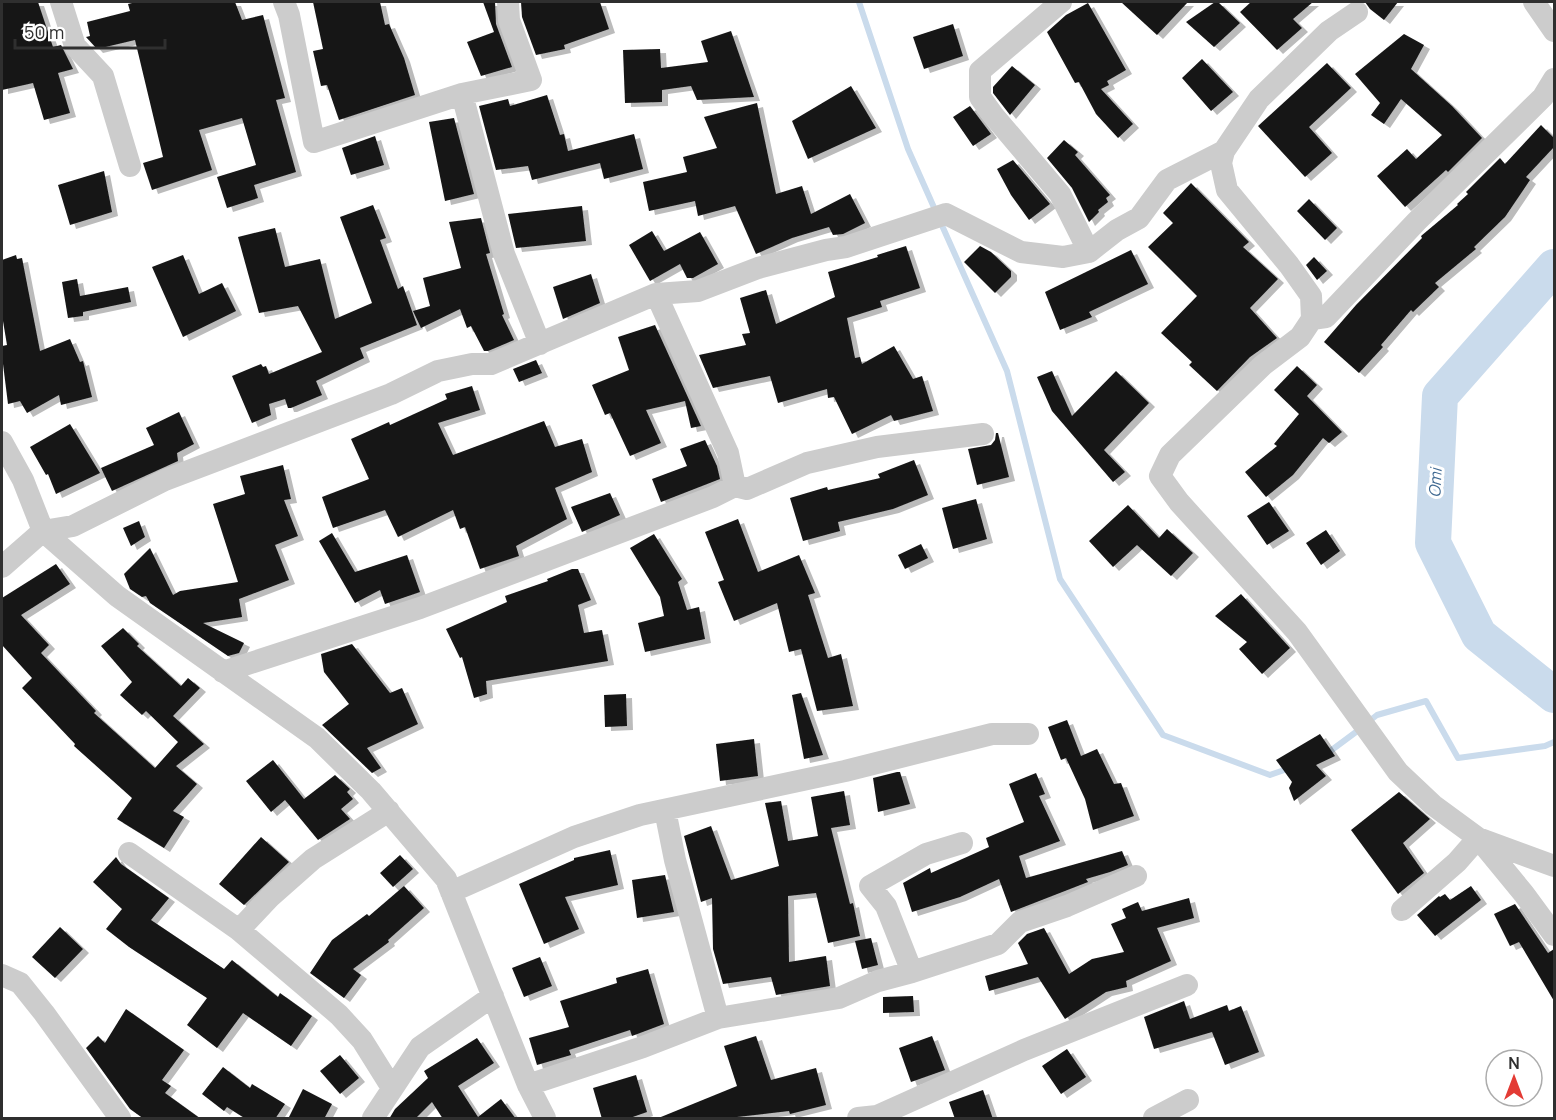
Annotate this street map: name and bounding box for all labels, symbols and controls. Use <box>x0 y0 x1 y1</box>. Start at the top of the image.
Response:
scale bar <box>15 12 165 50</box>
text: 50 m <box>24 20 64 44</box>
water label: Omi <box>1423 466 1447 498</box>
north arrow <box>1484 1048 1544 1108</box>
text: N <box>1508 1052 1520 1074</box>

